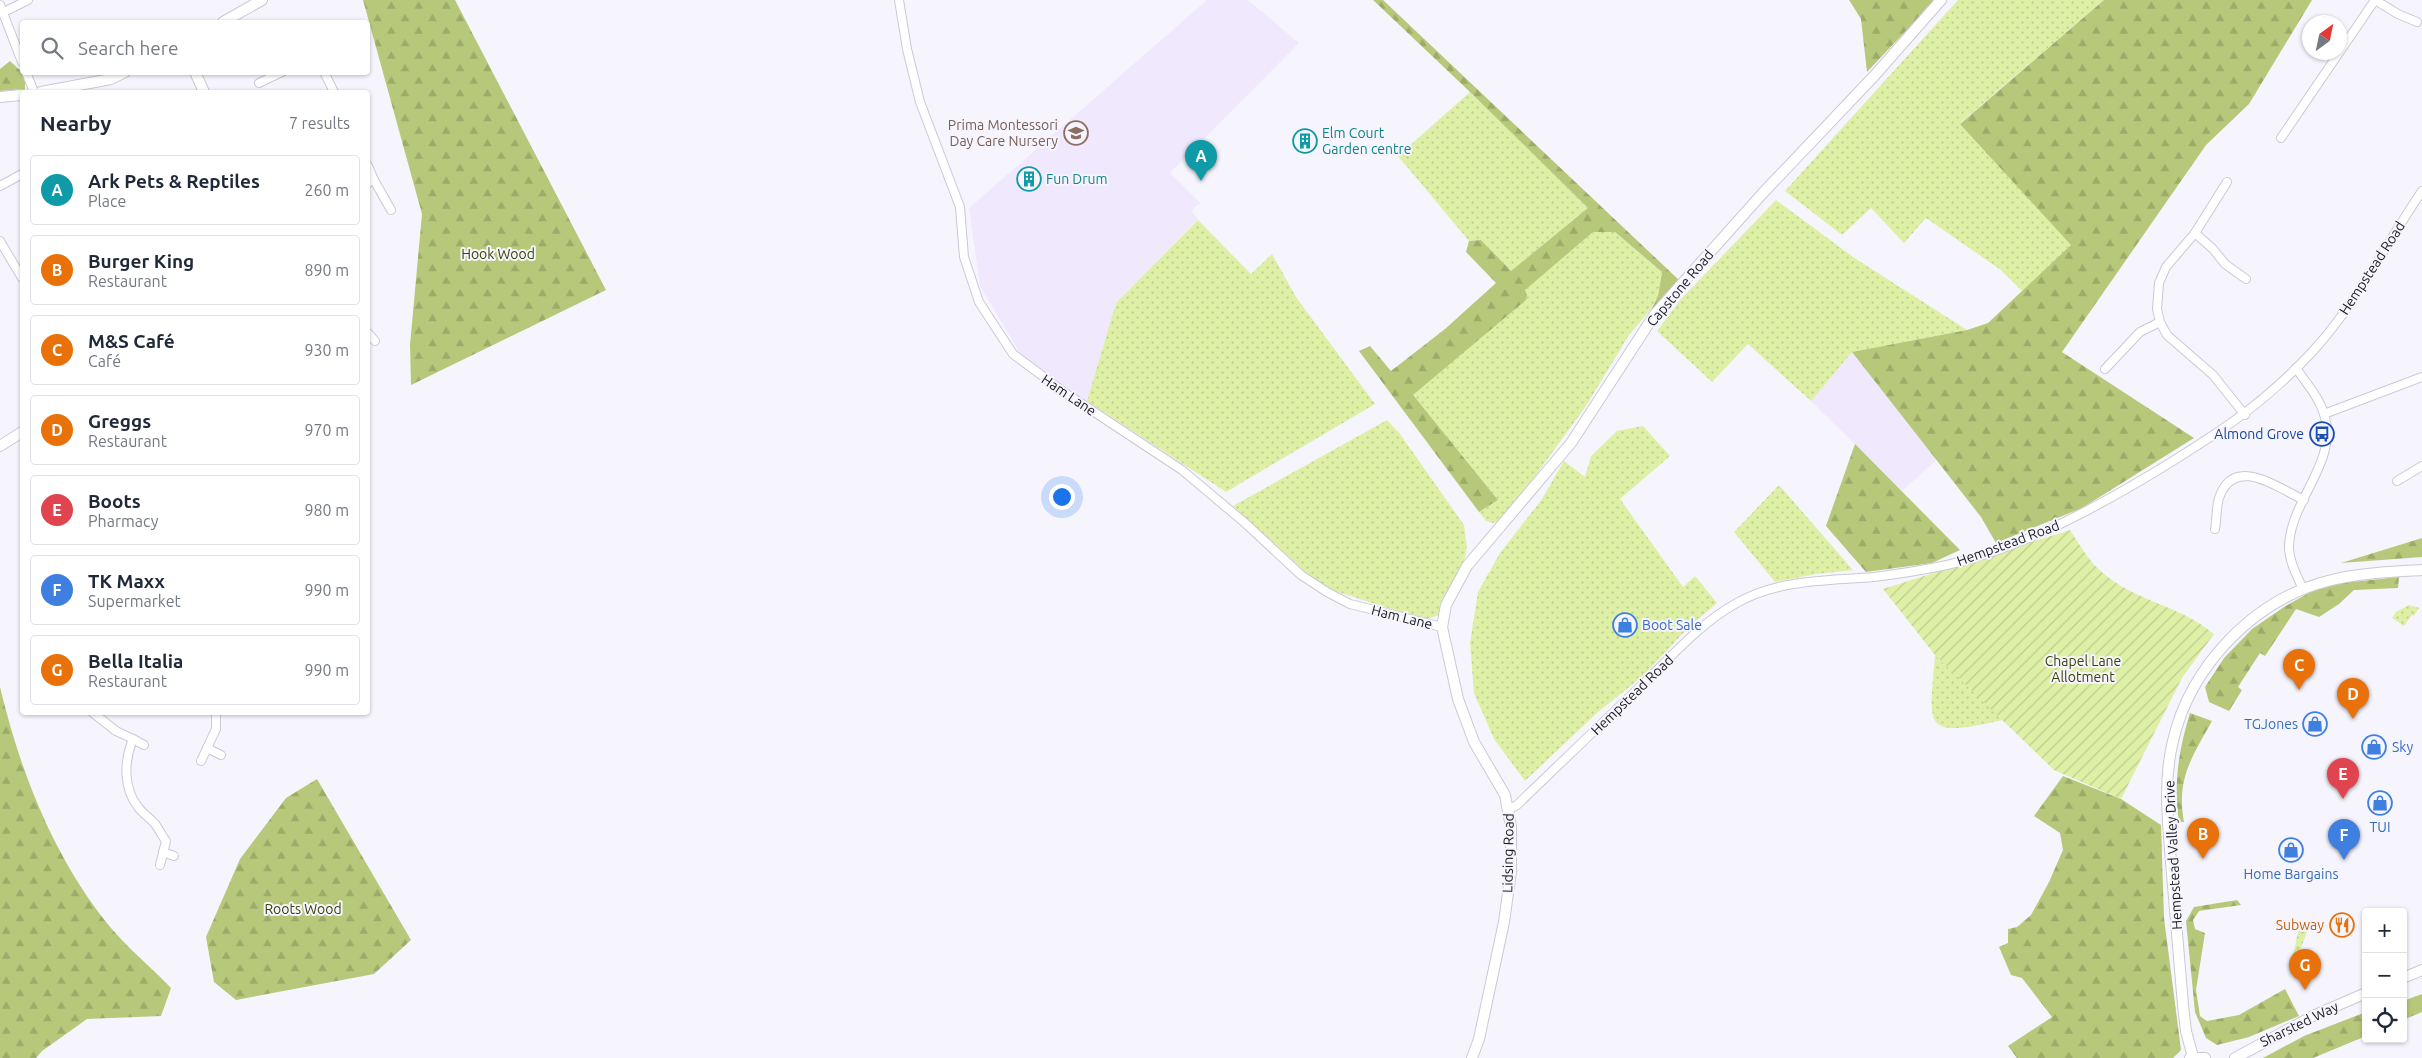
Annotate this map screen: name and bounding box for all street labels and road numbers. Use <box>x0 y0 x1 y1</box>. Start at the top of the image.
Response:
street label: Hempstead Road <box>2336 218 2408 318</box>
street label: Capstone Road <box>1643 247 1717 329</box>
street label: Ham Lane <box>1039 371 1099 419</box>
street label: Hempstead Road <box>1955 517 2061 569</box>
street label: Ham Lane <box>1370 602 1434 632</box>
street label: Hempstead Road <box>1588 652 1676 738</box>
street label: Hempstead Valley Drive <box>2161 780 2185 930</box>
street label: Lidsing Road <box>1499 813 1517 893</box>
street label: Sharsted Way <box>2257 998 2341 1050</box>

